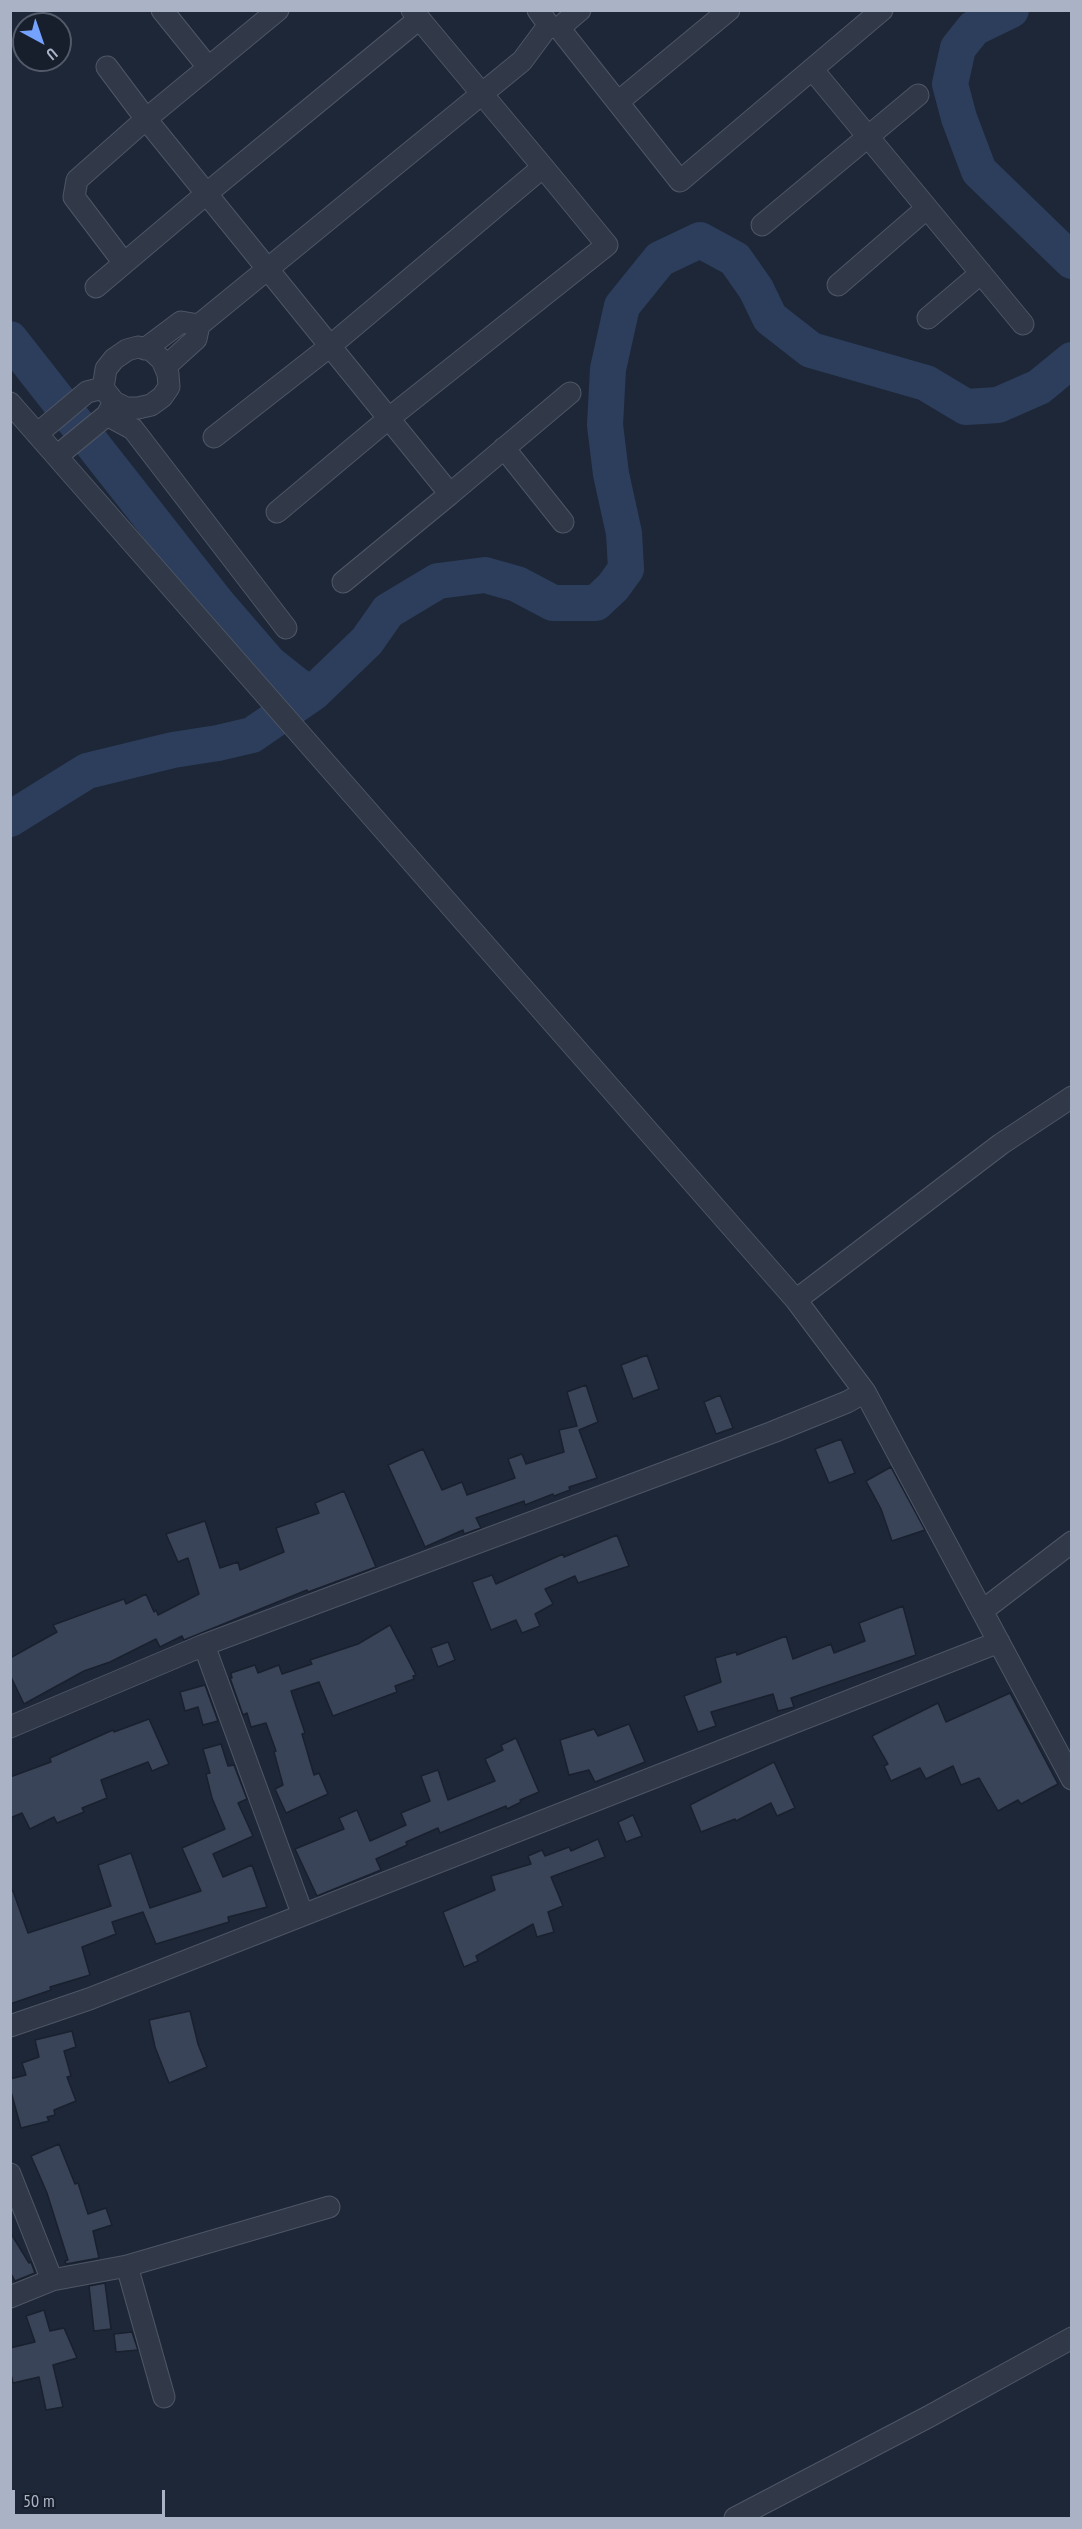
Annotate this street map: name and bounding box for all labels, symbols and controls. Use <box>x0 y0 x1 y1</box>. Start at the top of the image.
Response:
north arrow <box>12 12 72 72</box>
text: U <box>43 44 62 65</box>
scale bar <box>15 2478 168 2516</box>
text: 50 m <box>23 2489 55 2512</box>

